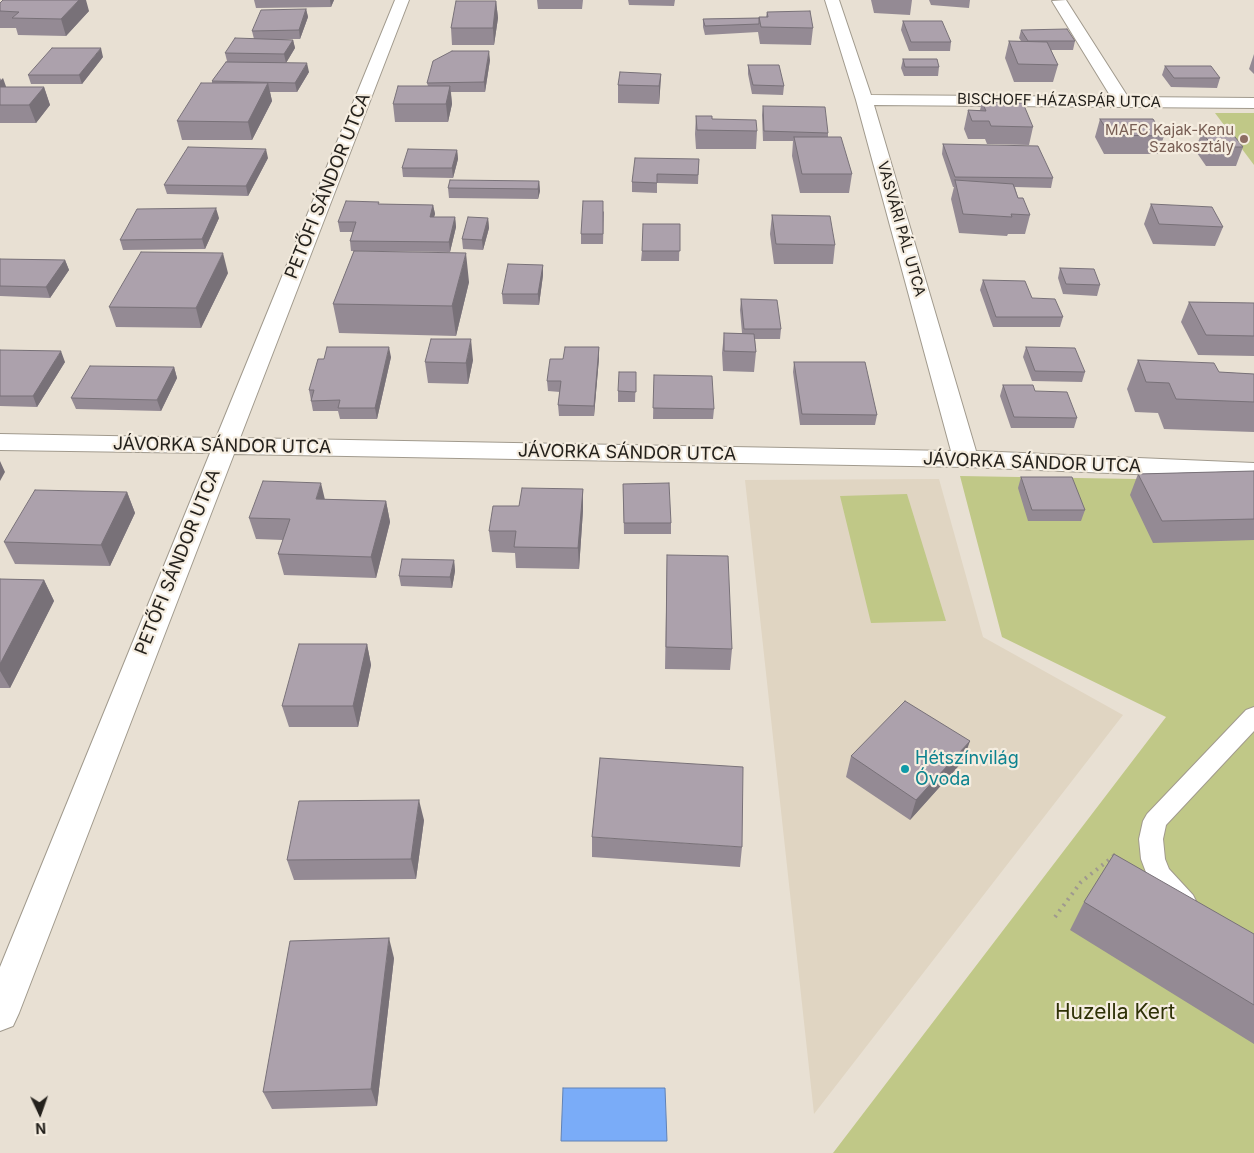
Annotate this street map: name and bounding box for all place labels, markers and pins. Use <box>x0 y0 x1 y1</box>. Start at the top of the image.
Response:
place label: MAFC Kajak-Kenu Szakosztály <box>1105 121 1234 156</box>
marker: MAFC Kajak-Kenu Szakosztály <box>1238 133 1250 145</box>
place label: Hétszínvilág Óvoda <box>915 748 1019 791</box>
marker: Hétszínvilág Óvoda <box>899 763 911 775</box>

